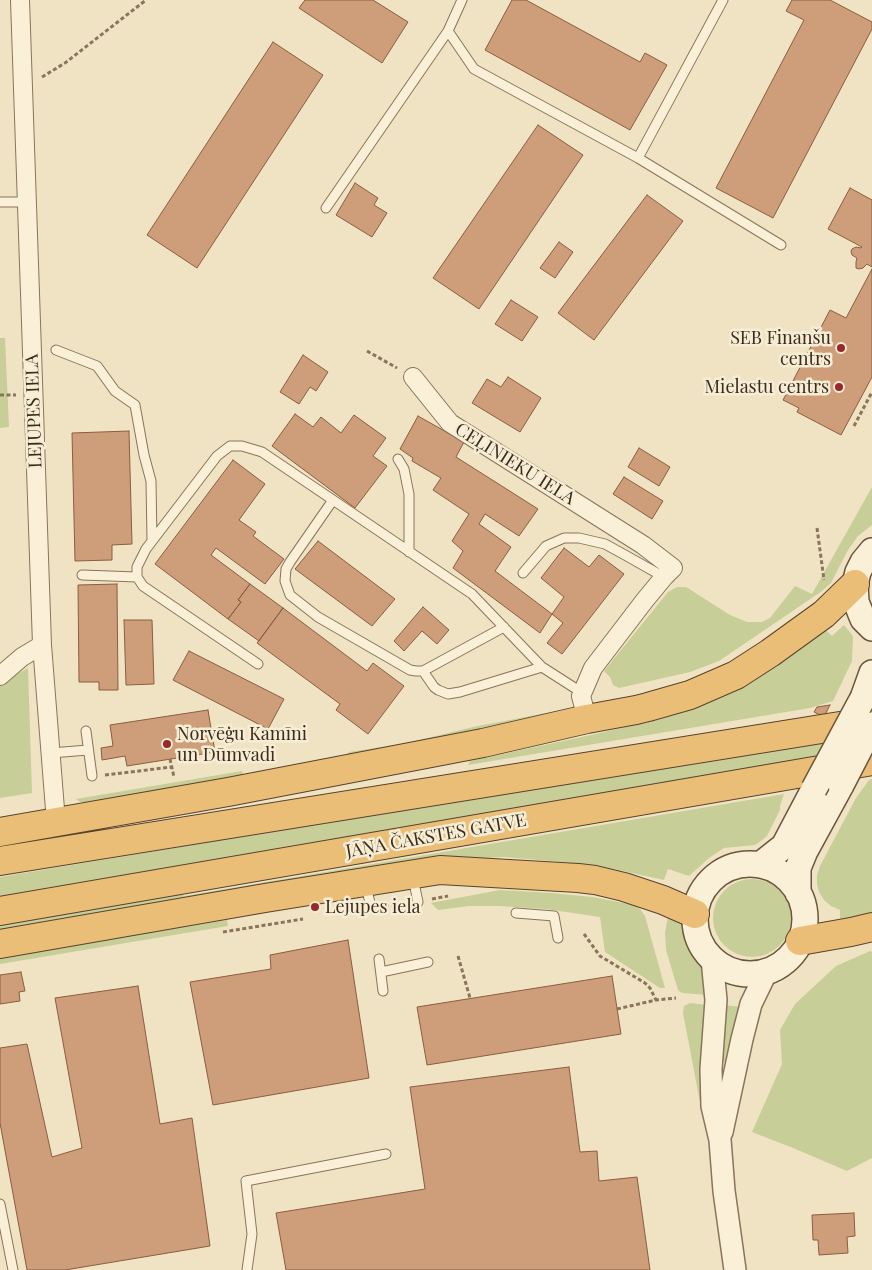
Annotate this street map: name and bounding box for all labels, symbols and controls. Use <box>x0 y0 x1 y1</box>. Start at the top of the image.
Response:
place label: SEB Finanšu centrs <box>730 327 831 369</box>
marker: SEB Finanšu centrs <box>835 342 847 354</box>
street label: LEJUPES IELA <box>21 353 47 469</box>
place label: Mielastu centrs <box>704 376 829 398</box>
marker: Mielastu centrs <box>833 381 845 393</box>
street label: CEĻINIEKU IELA <box>451 418 579 510</box>
place label: Norvēģu Kamīni un Dūmvadi <box>177 723 307 766</box>
marker: Norvēģu Kamīni un Dūmvadi <box>161 738 173 750</box>
street label: JĀŅA ČAKSTES GATVE <box>344 809 528 863</box>
place label: Lejupes iela <box>325 896 421 918</box>
marker: Lejupes iela <box>309 901 321 913</box>

